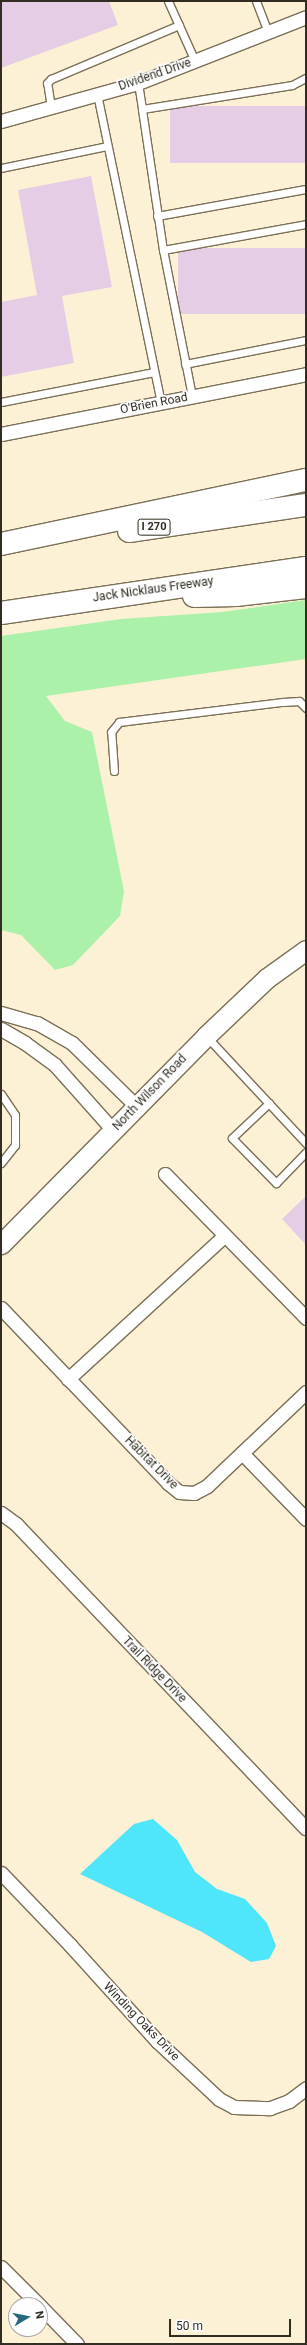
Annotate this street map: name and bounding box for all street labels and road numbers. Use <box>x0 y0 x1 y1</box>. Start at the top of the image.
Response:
street label: Dividend Drive <box>117 56 193 94</box>
street label: O'Brien Road <box>119 390 189 418</box>
road number: I 270 <box>137 518 171 536</box>
street label: Jack Nicklaus Freeway <box>92 574 214 606</box>
street label: North Wilson Road <box>110 1052 190 1134</box>
street label: Habitat Drive <box>121 1433 181 1493</box>
street label: Trail Ridge Drive <box>119 1634 189 1706</box>
street label: Winding Oaks Drive <box>100 1980 182 2064</box>

